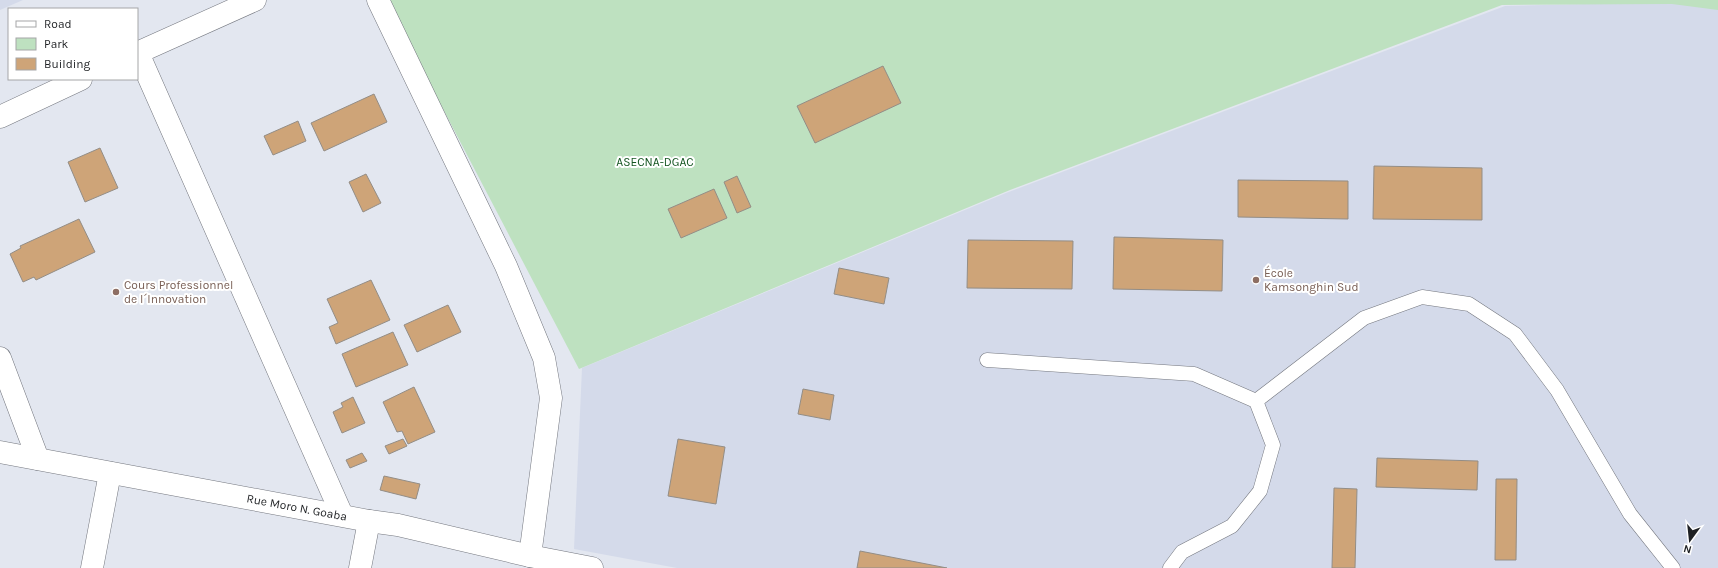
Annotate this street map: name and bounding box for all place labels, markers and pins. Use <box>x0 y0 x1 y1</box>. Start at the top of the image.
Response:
place label: École Kamsonghin Sud <box>1264 265 1359 294</box>
marker: École Kamsonghin Sud <box>1251 275 1261 285</box>
place label: Cours Professionnel de l´Innovation <box>124 278 233 306</box>
marker: Cours Professionnel de l´Innovation <box>111 287 121 297</box>

